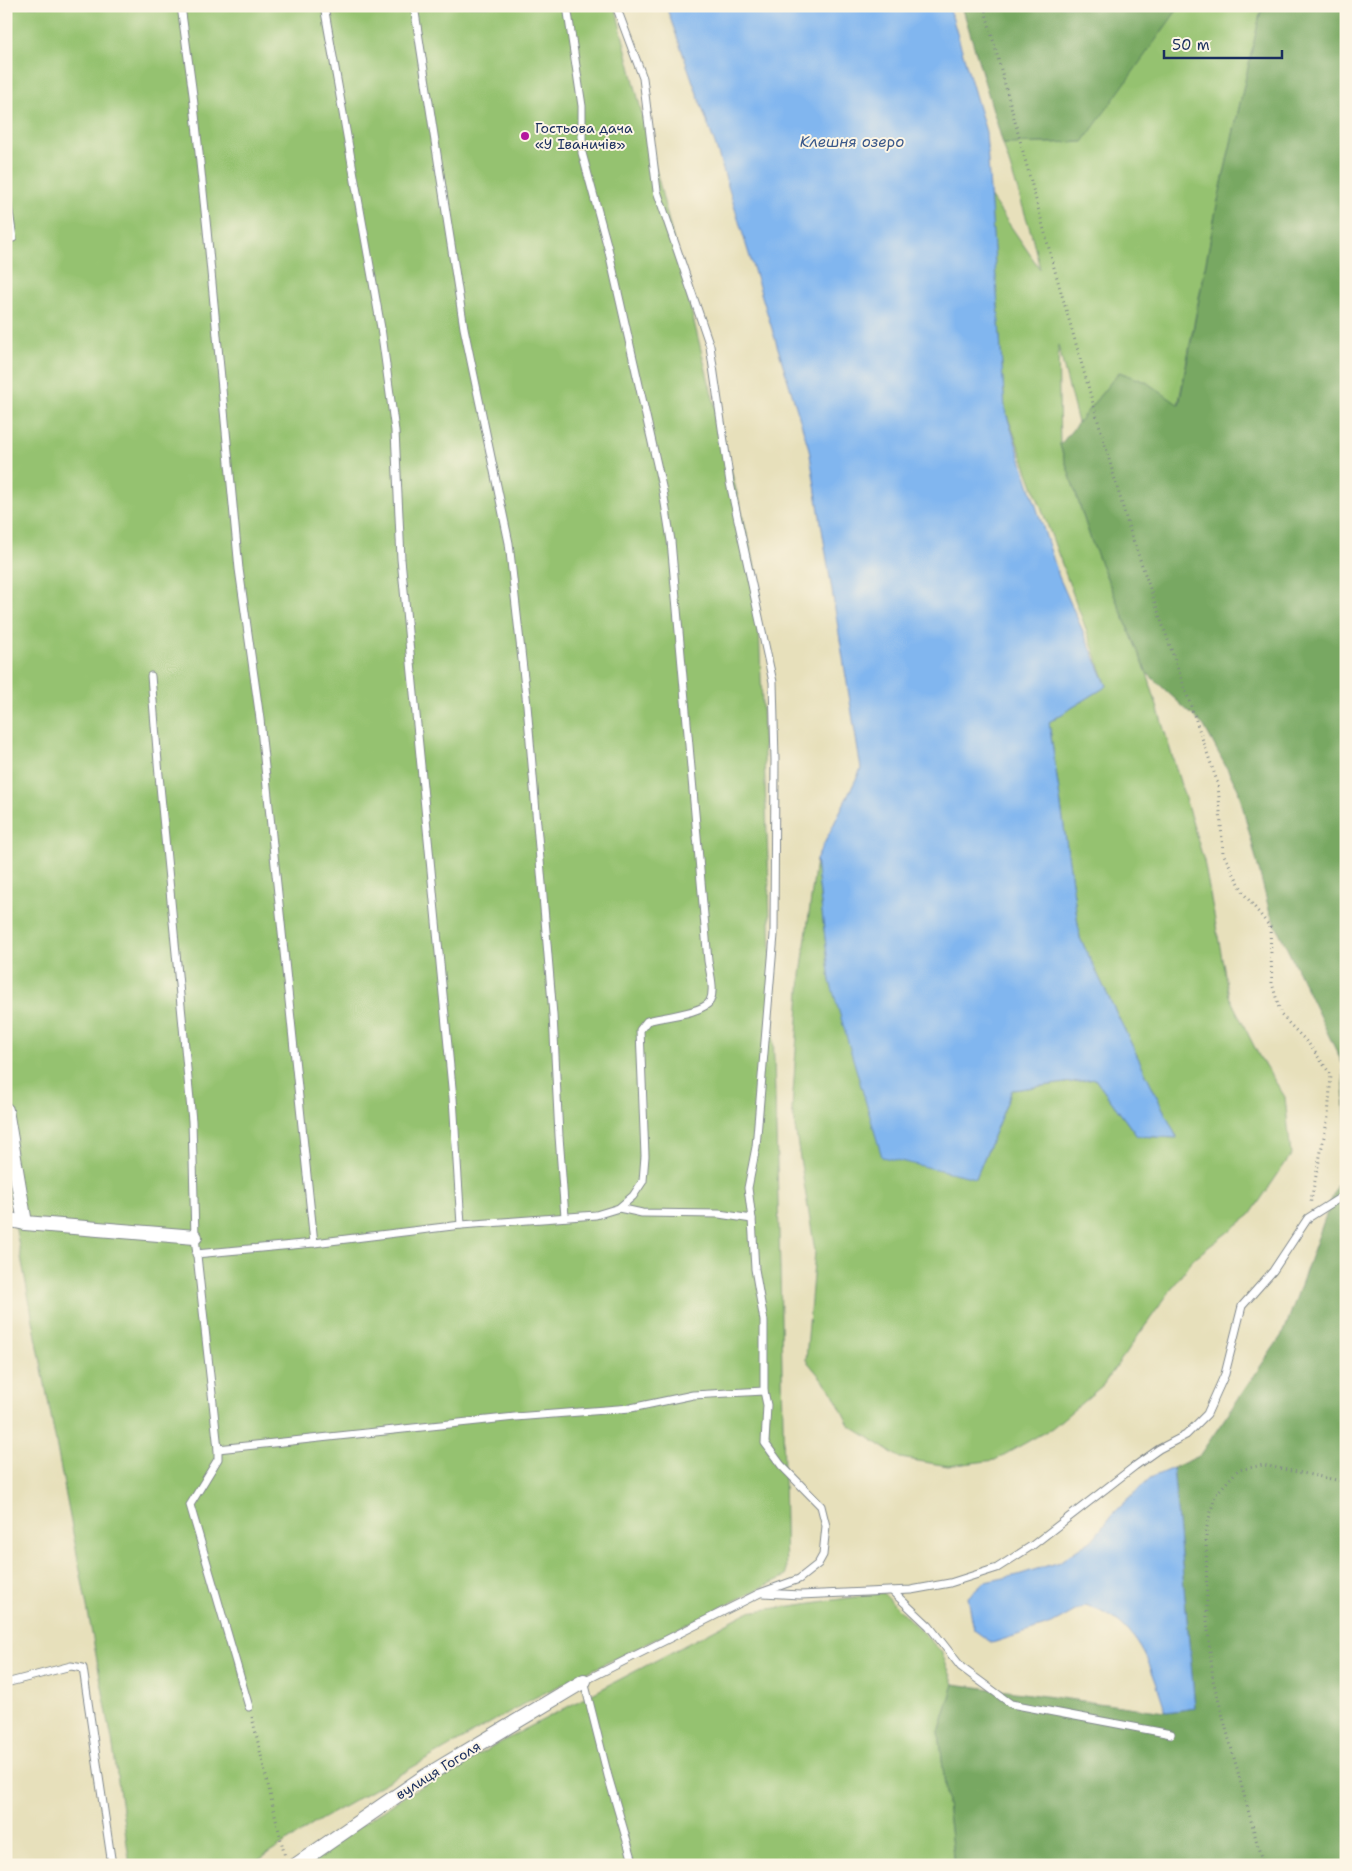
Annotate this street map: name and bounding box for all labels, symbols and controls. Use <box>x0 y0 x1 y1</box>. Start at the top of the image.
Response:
scale bar <box>1164 28 1282 60</box>
text: 50 m <box>1172 35 1210 55</box>
place label: Гостьова дача «У Іваничів» <box>535 119 633 153</box>
marker: Гостьова дача «У Іваничів» <box>519 130 531 142</box>
water label: Клешня озеро <box>800 132 904 152</box>
street label: вулиця Гоголя <box>392 1737 484 1803</box>

